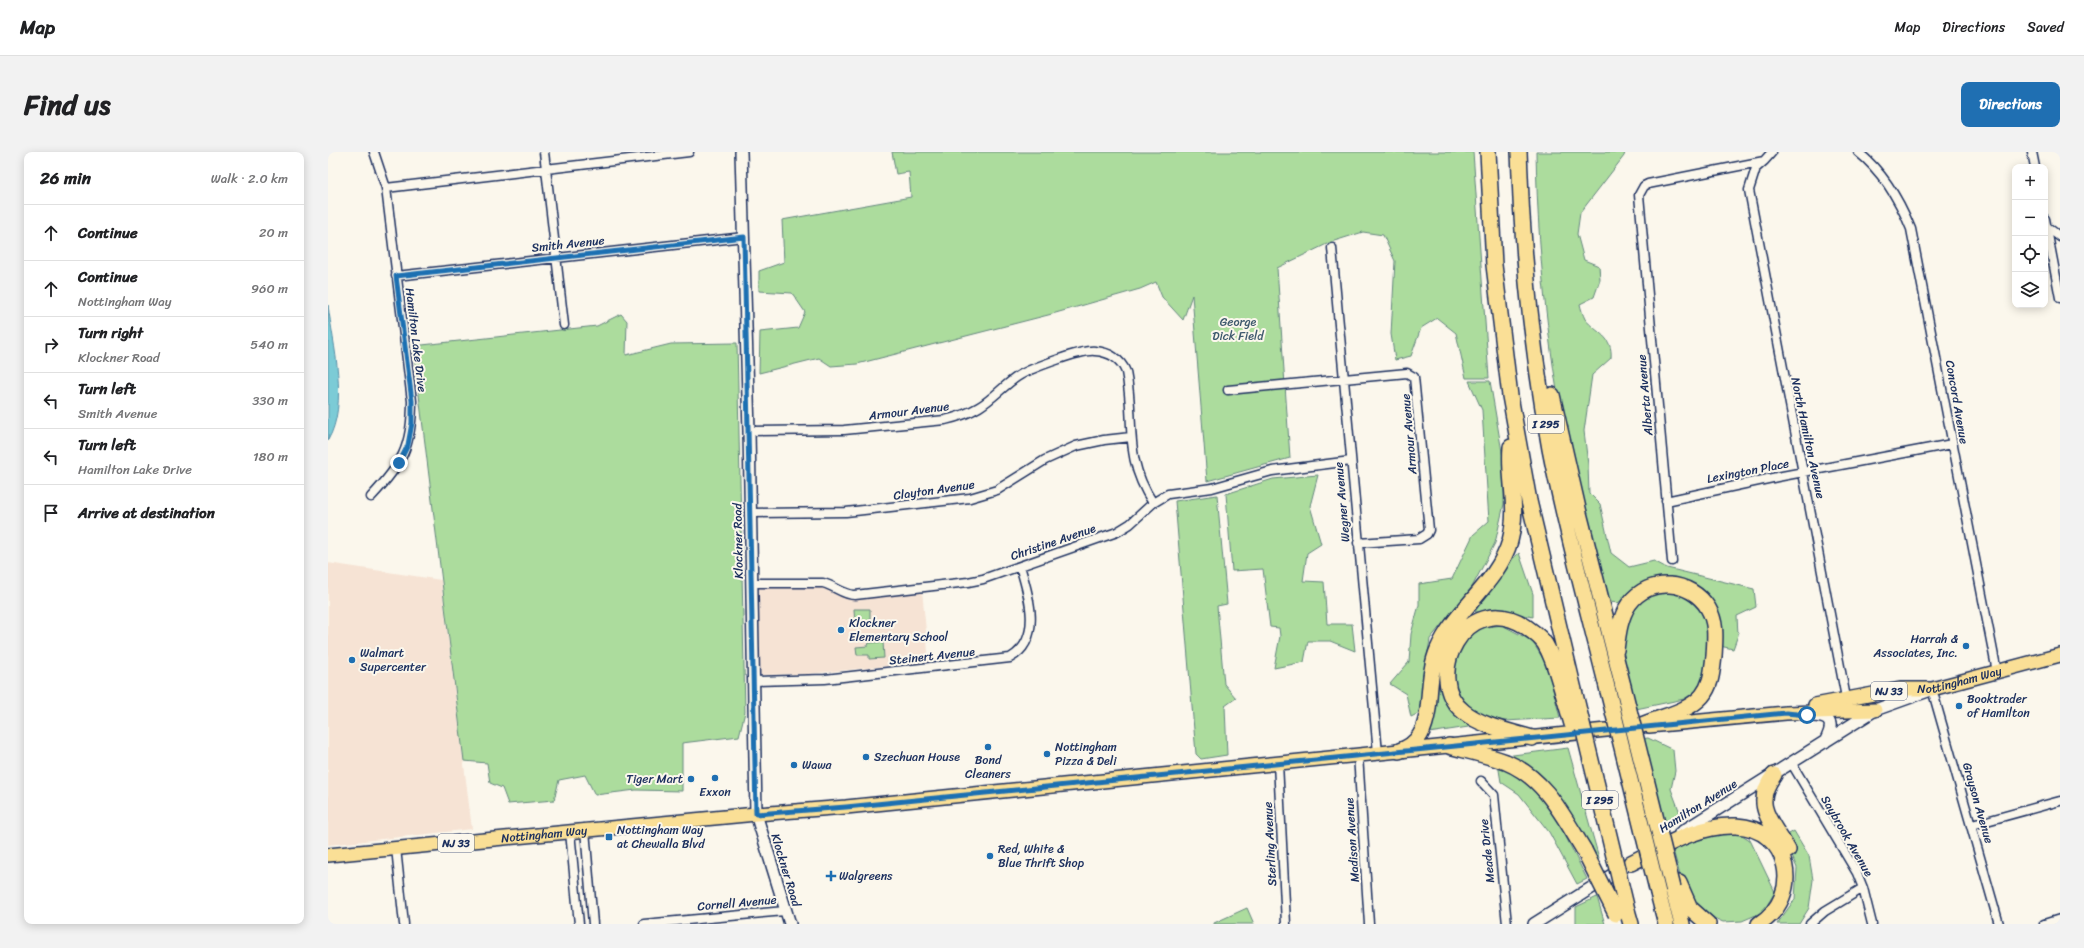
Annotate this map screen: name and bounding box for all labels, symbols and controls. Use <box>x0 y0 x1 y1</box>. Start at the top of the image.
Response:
text: Map <box>20 11 55 44</box>
text: Map <box>1894 15 1920 40</box>
text: Directions <box>1942 15 2005 40</box>
text: Saved <box>2027 15 2064 40</box>
text: Find us <box>24 80 111 129</box>
button: Directions <box>1961 82 2060 127</box>
text: 26 min <box>40 163 91 193</box>
map controls <box>2012 164 2048 308</box>
button: + <box>2012 164 2048 200</box>
text: Walk · 2.0 km <box>211 167 288 190</box>
button: − <box>2012 200 2048 236</box>
text: Continue <box>78 220 138 246</box>
text: 20 m <box>259 221 288 244</box>
icon: ahead <box>40 222 62 244</box>
street label: Smith Avenue <box>530 229 606 259</box>
button: locate <box>2012 236 2048 272</box>
text: Continue <box>78 264 138 290</box>
button: layers <box>2012 272 2048 308</box>
text: 960 m <box>251 277 288 300</box>
icon: ahead <box>40 278 62 300</box>
street label: Hamilton Lake Drive <box>399 286 433 394</box>
text: Nottingham Way <box>78 290 172 313</box>
park label: George Dick Field <box>1212 311 1265 347</box>
text: Turn right <box>78 320 143 346</box>
text: 540 m <box>250 333 288 356</box>
icon: right <box>40 334 62 356</box>
text: Klockner Road <box>78 346 160 369</box>
street label: Alberta Avenue <box>1630 353 1660 438</box>
street label: Concord Avenue <box>1939 358 1975 446</box>
street label: North Hamilton Avenue <box>1784 375 1832 501</box>
text: Turn left <box>78 376 136 402</box>
text: 330 m <box>252 389 288 412</box>
icon: left <box>40 390 62 412</box>
street label: Armour Avenue <box>1395 393 1424 476</box>
street label: Armour Avenue <box>867 395 950 427</box>
text: Smith Avenue <box>78 402 158 425</box>
road number: I 295 <box>1528 415 1564 433</box>
text: Turn left <box>78 432 136 458</box>
text: 180 m <box>253 445 288 468</box>
icon: left <box>40 446 62 468</box>
street label: Lexington Place <box>1705 452 1791 490</box>
route end <box>390 454 408 472</box>
text: Hamilton Lake Drive <box>78 458 192 481</box>
street label: Wegner Avenue <box>1328 461 1356 543</box>
street label: Clayton Avenue <box>892 473 976 507</box>
text: Arrive at destination <box>78 500 215 526</box>
icon: arrive <box>40 502 62 524</box>
street label: Klockner Road <box>726 502 750 579</box>
street label: Christine Avenue <box>1007 517 1099 567</box>
place label: Klockner Elementary School <box>849 612 949 648</box>
marker: Klockner Elementary School <box>836 625 846 635</box>
place label: Harrah & Associates, Inc. <box>1873 628 1958 664</box>
street label: Steinert Avenue <box>888 641 976 671</box>
marker: Harrah & Associates, Inc. <box>1961 641 1971 651</box>
place label: Walmart Supercenter <box>360 642 427 678</box>
marker: Walmart Supercenter <box>347 655 357 665</box>
street label: Nottingham Way <box>1917 660 2005 700</box>
road number: NJ 33 <box>1871 682 1907 700</box>
place label: Booktrader of Hamilton <box>1967 688 2030 724</box>
marker: Booktrader of Hamilton <box>1954 701 1964 711</box>
route start <box>1798 706 1816 724</box>
place label: Nottingham Pizza & Deli <box>1055 736 1117 772</box>
marker: Bond Cleaners <box>983 742 993 752</box>
place label: Szechuan House <box>874 746 960 768</box>
place label: Bond Cleaners <box>965 749 1011 785</box>
marker: Nottingham Pizza & Deli <box>1042 749 1052 759</box>
marker: Szechuan House <box>861 752 871 762</box>
place label: Wawa <box>802 754 833 776</box>
marker: Wawa <box>789 760 799 770</box>
street label: Grayson Avenue <box>1956 760 2000 846</box>
place label: Tiger Mart <box>626 768 683 790</box>
marker: Exxon <box>710 773 720 783</box>
street label: Hamilton Avenue <box>1654 773 1742 839</box>
marker: Tiger Mart <box>686 774 696 784</box>
place label: Exxon <box>699 781 731 803</box>
road number: I 295 <box>1582 791 1618 809</box>
street label: Saybrook Avenue <box>1815 791 1879 881</box>
street label: Madison Avenue <box>1338 797 1366 883</box>
street label: Sterling Avenue <box>1257 801 1283 887</box>
street label: Meade Drive <box>1473 818 1501 884</box>
street label: Nottingham Way <box>500 819 589 849</box>
place label: Nottingham Way at Chewalla Blvd <box>617 819 705 855</box>
street label: Klockner Road <box>764 831 808 910</box>
marker: Nottingham Way at Chewalla Blvd <box>604 832 614 842</box>
road number: NJ 33 <box>438 834 474 852</box>
place label: Red, White & Blue Thrift Shop <box>998 838 1085 874</box>
marker: Red, White & Blue Thrift Shop <box>985 851 995 861</box>
place label: Walgreens <box>839 865 893 887</box>
marker: Walgreens <box>826 871 836 881</box>
street label: Cornell Avenue <box>696 889 778 917</box>

